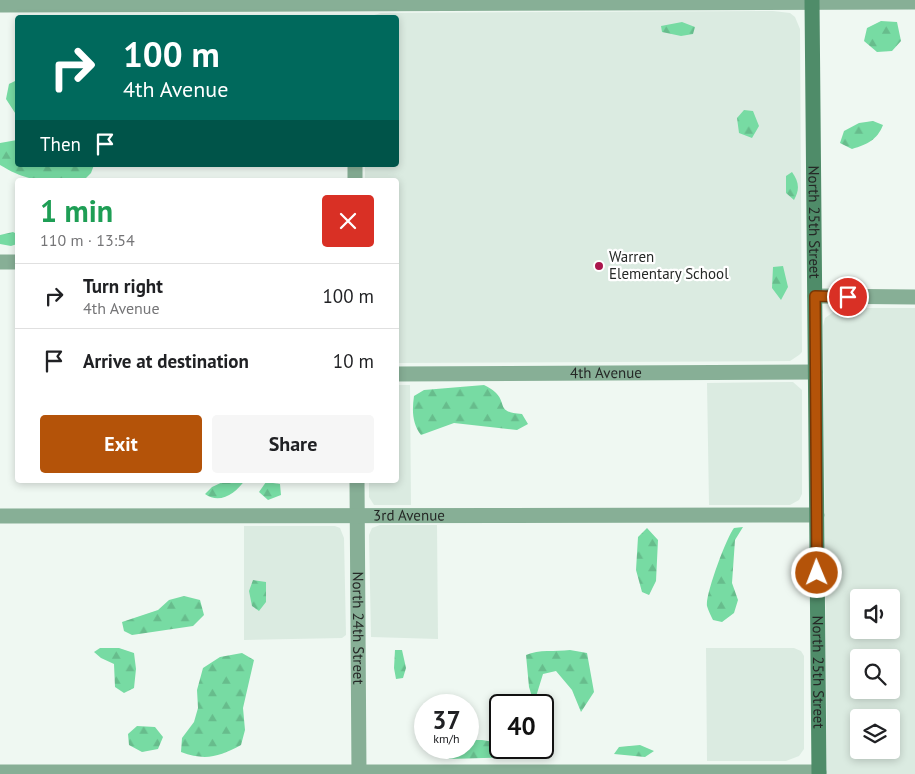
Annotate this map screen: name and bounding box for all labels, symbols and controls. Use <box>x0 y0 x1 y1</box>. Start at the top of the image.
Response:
text: 100 m <box>123 31 220 77</box>
icon: right <box>40 35 105 100</box>
text: 4th Avenue <box>123 75 228 103</box>
icon: arrive <box>91 130 119 158</box>
text: Then <box>40 132 81 156</box>
street label: North 25th Street <box>804 165 825 279</box>
text: 1 min <box>40 191 113 230</box>
button: close <box>322 195 374 247</box>
text: 110 m · 13:54 <box>40 230 135 250</box>
place label: Warren Elementary School <box>609 247 729 283</box>
marker: Warren Elementary School <box>593 260 605 272</box>
text: Turn right <box>83 274 163 298</box>
pin <box>827 276 869 318</box>
icon: right <box>40 282 68 310</box>
icon: arrive <box>834 283 862 311</box>
text: 100 m <box>322 284 374 308</box>
text: 4th Avenue <box>83 298 160 318</box>
icon: arrive <box>40 347 68 375</box>
text: Arrive at destination <box>83 349 249 373</box>
text: 10 m <box>333 349 374 373</box>
street label: 4th Avenue <box>570 363 642 382</box>
button: Exit <box>40 415 202 473</box>
button: Share <box>212 415 374 473</box>
street label: 3rd Avenue <box>373 505 445 525</box>
position arrow <box>790 546 842 598</box>
street label: North 24th Street <box>349 571 368 685</box>
map controls <box>850 589 900 759</box>
button: sound <box>850 589 900 639</box>
street label: North 25th Street <box>809 615 829 729</box>
button: search <box>850 649 900 699</box>
speed limit sign: 40 <box>489 694 554 759</box>
text: 37 <box>432 704 461 736</box>
button: layers <box>850 709 900 759</box>
text: km/h <box>433 731 460 746</box>

